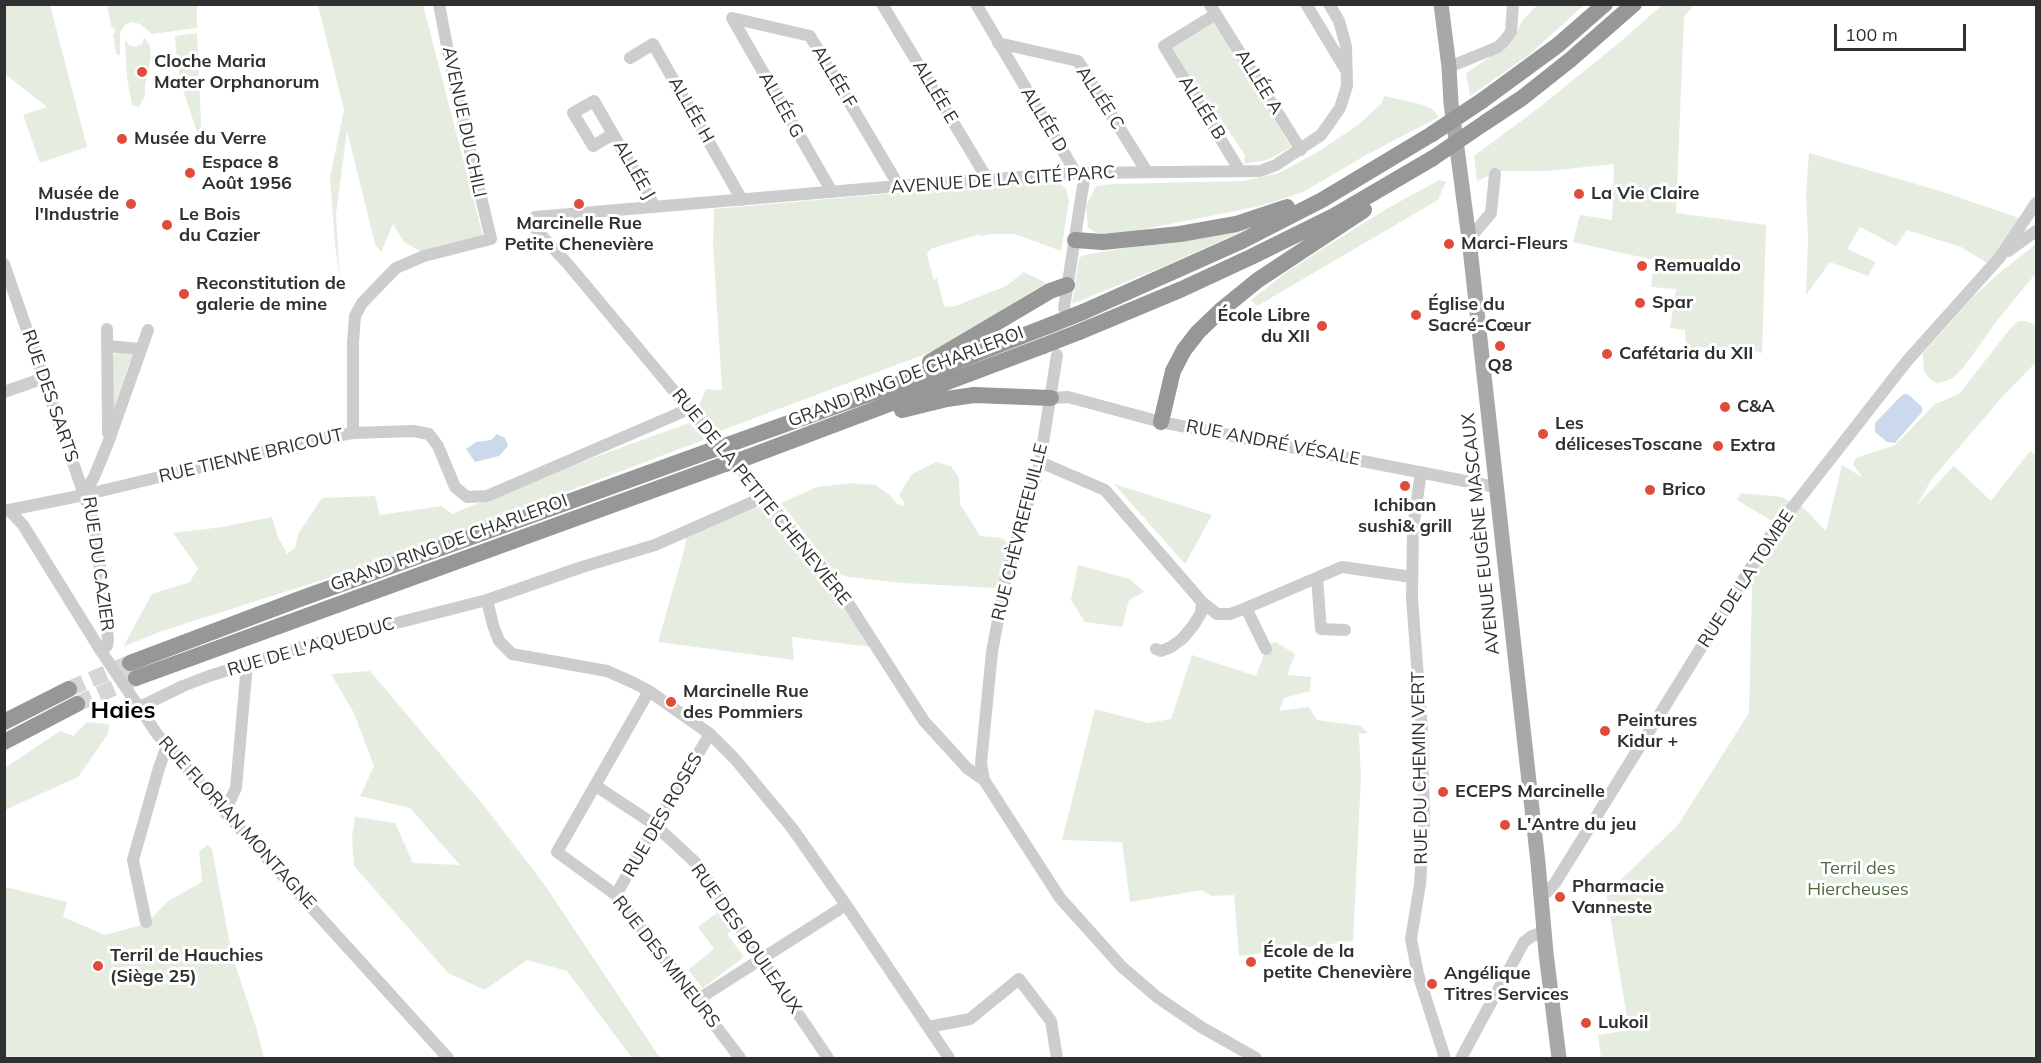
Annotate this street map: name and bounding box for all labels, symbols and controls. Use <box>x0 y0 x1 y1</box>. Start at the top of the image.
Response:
scale bar <box>1837 12 1969 50</box>
text: 100 m <box>1845 23 1898 46</box>
street label: ALLÉE F <box>807 42 861 112</box>
street label: AVENUE DU CHILI <box>437 45 491 199</box>
street label: ALLÉE A <box>1231 46 1287 118</box>
place label: Cloche Maria Mater Orphanorum <box>154 51 319 94</box>
street label: ALLÉE E <box>908 57 962 127</box>
street label: ALLÉE C <box>1072 62 1128 134</box>
marker: Cloche Maria Mater Orphanorum <box>135 65 149 79</box>
street label: ALLÉE G <box>754 68 808 142</box>
street label: ALLÉE B <box>1174 72 1230 144</box>
street label: ALLÉE H <box>664 73 718 147</box>
street label: ALLÉE D <box>1016 84 1072 156</box>
place label: Musée du Verre <box>134 128 266 150</box>
marker: Musée du Verre <box>115 132 129 146</box>
street label: ALLÉE J <box>608 137 660 203</box>
place label: Espace 8 Août 1956 <box>202 152 292 195</box>
street label: AVENUE DE LA CITÉ PARC <box>890 161 1116 199</box>
marker: Espace 8 Août 1956 <box>183 166 197 180</box>
place label: Musée de l'Industrie <box>35 183 119 226</box>
place label: La Vie Claire <box>1591 183 1699 205</box>
marker: La Vie Claire <box>1572 187 1586 201</box>
marker: Musée de l'Industrie <box>124 197 138 211</box>
marker: Marcinelle Rue Petite Chenevière <box>572 197 586 211</box>
place label: Le Bois du Cazier <box>179 204 260 246</box>
place label: Marcinelle Rue Petite Chenevière <box>504 213 654 256</box>
marker: Le Bois du Cazier <box>160 218 174 232</box>
place label: Marci-Fleurs <box>1461 233 1568 255</box>
marker: Marci-Fleurs <box>1442 237 1456 251</box>
place label: Remualdo <box>1654 255 1741 277</box>
marker: Remualdo <box>1635 259 1649 273</box>
place label: Reconstitution de galerie de mine <box>196 273 346 316</box>
marker: Reconstitution de galerie de mine <box>177 287 191 301</box>
place label: Spar <box>1652 292 1693 314</box>
place label: Église du Sacré-Cœur <box>1428 294 1531 336</box>
marker: Spar <box>1633 296 1647 310</box>
place label: École Libre du XII <box>1218 305 1310 348</box>
marker: Église du Sacré-Cœur <box>1409 308 1423 322</box>
marker: École Libre du XII <box>1315 319 1329 333</box>
street label: GRAND RING DE CHARLEROI <box>785 322 1027 432</box>
street label: RUE DES SARTS <box>17 327 83 465</box>
marker: Q8 <box>1493 339 1507 353</box>
place label: Cafétaria du XII <box>1619 343 1753 365</box>
marker: Cafétaria du XII <box>1600 347 1614 361</box>
place label: Q8 <box>1488 355 1512 377</box>
street label: RUE DE LA PETITE CHENEVIÈRE <box>667 384 855 610</box>
place label: C&A <box>1737 396 1775 418</box>
marker: C&A <box>1718 400 1732 414</box>
street label: AVENUE EUGÈNE MASCAUX <box>1458 412 1504 656</box>
place label: Les délicesesToscane <box>1555 413 1702 456</box>
street label: RUE ANDRÉ VÉSALE <box>1184 416 1362 470</box>
street label: RUE TIENNE BRICOUT <box>157 424 345 488</box>
marker: Les délicesesToscane <box>1536 427 1550 441</box>
place label: Extra <box>1730 435 1776 457</box>
marker: Extra <box>1711 439 1725 453</box>
street label: RUE CHÈVREFEUILLE <box>988 441 1052 623</box>
marker: Ichiban sushi& grill <box>1398 479 1412 493</box>
place label: Brico <box>1662 479 1706 501</box>
marker: Brico <box>1643 483 1657 497</box>
street label: GRAND RING DE CHARLEROI <box>328 490 570 596</box>
street label: RUE DU CAZIER <box>78 495 118 633</box>
place label: Ichiban sushi& grill <box>1358 495 1452 538</box>
street label: RUE DE LA TOMBE <box>1694 506 1798 652</box>
street label: RUE DE L'AQUEDUC <box>225 613 397 681</box>
street label: RUE DU CHEMIN VERT <box>1408 671 1432 865</box>
place label: Marcinelle Rue des Pommiers <box>683 681 809 724</box>
marker: Marcinelle Rue des Pommiers <box>664 695 678 709</box>
district label: Haies <box>91 697 155 725</box>
place label: Peintures Kidur + <box>1617 710 1697 752</box>
marker: Peintures Kidur + <box>1598 724 1612 738</box>
street label: RUE FLORIAN MONTAGNE <box>154 732 320 914</box>
street label: RUE DES ROSES <box>619 749 707 881</box>
place label: ECEPS Marcinelle <box>1455 781 1605 803</box>
marker: ECEPS Marcinelle <box>1436 785 1450 799</box>
place label: L'Antre du jeu <box>1517 814 1636 836</box>
marker: L'Antre du jeu <box>1498 818 1512 832</box>
park label: Terril des Hiercheuses <box>1807 858 1909 900</box>
street label: RUE DES BOULEAUX <box>686 860 806 1018</box>
place label: Pharmacie Vanneste <box>1572 876 1664 918</box>
marker: Pharmacie Vanneste <box>1553 890 1567 904</box>
street label: RUE DES MINEURS <box>608 892 724 1032</box>
place label: École de la petite Chenevière <box>1263 941 1412 984</box>
place label: Terril de Hauchies (Siège 25) <box>110 945 263 988</box>
marker: École de la petite Chenevière <box>1244 955 1258 969</box>
marker: Terril de Hauchies (Siège 25) <box>91 959 105 973</box>
place label: Angélique Titres Services <box>1444 963 1569 1006</box>
marker: Angélique Titres Services <box>1425 977 1439 991</box>
place label: Lukoil <box>1598 1012 1648 1034</box>
marker: Lukoil <box>1579 1016 1593 1030</box>

